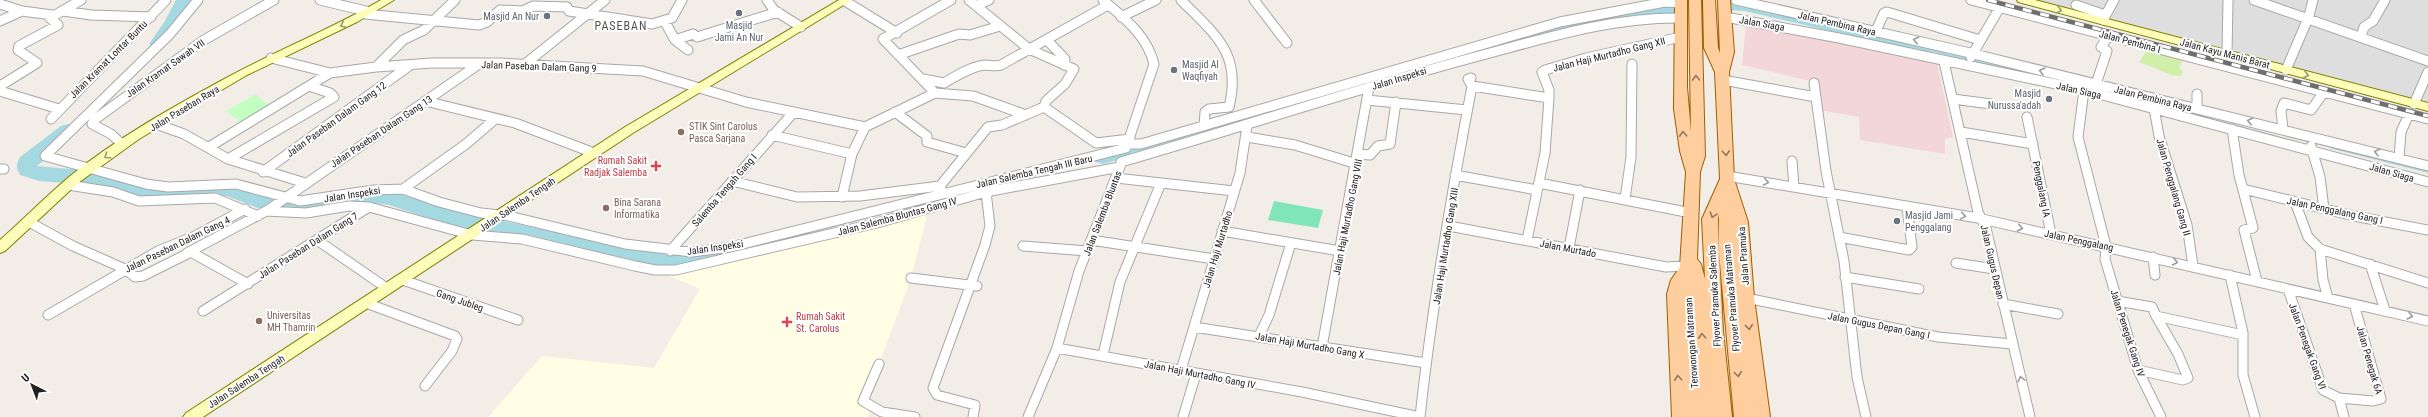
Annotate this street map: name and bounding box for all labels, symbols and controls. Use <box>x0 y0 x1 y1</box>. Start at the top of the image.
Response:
one-way arrow <box>2056 5 2063 14</box>
marker: Masjid Jami An Nur <box>734 8 744 18</box>
street label: Jalan Pembina Raya <box>1797 9 1877 38</box>
place label: Masjid An Nur <box>483 11 539 22</box>
marker: Masjid An Nur <box>542 11 552 21</box>
street label: Jalan Siaga <box>1738 14 1786 33</box>
street label: Jalan Kramat Lontar Buntu <box>67 18 150 100</box>
district label: PASEBAN <box>595 19 647 33</box>
one-way arrow <box>339 20 347 28</box>
place label: Masjid Jami An Nur <box>715 20 763 43</box>
street label: Jalan Pembina I <box>2098 28 2162 55</box>
street label: Jalan Haji Murtadho Gang XII <box>1552 35 1666 74</box>
street label: Jalan Kayu Manis Barat <box>2179 36 2271 71</box>
street label: Jalan Kramat Sawah VII <box>124 37 207 100</box>
one-way arrow <box>1913 37 1919 45</box>
street label: Jalan Paseban Dalam Gang 9 <box>481 59 597 74</box>
place label: Masjid Al Waqfiyah <box>1182 59 1219 82</box>
marker: Masjid Al Waqfiyah <box>1169 65 1179 75</box>
street label: Jalan Inspeksi <box>1370 65 1428 92</box>
one-way arrow <box>2039 68 2046 76</box>
one-way arrow <box>2302 70 2309 79</box>
one-way arrow <box>1692 75 1700 81</box>
street label: Jalan Paseban Dalam Gang 12 <box>284 80 388 159</box>
street label: Jalan Siaga <box>2055 80 2103 101</box>
street label: Jalan Paseban Raya <box>148 83 221 134</box>
street label: Jalan Pembina Raya <box>2113 84 2193 114</box>
place label: Masjid Nurussa'adah <box>1988 88 2041 111</box>
street label: Jalan Paseban Dalam Gang 13 <box>328 93 434 170</box>
marker: Masjid Nurussa'adah <box>2044 94 2054 104</box>
one-way arrow <box>2247 118 2254 126</box>
place label: STIK Sint Carolus Pasca Sarjana <box>689 121 758 144</box>
marker: STIK Sint Carolus Pasca Sarjana <box>676 127 686 137</box>
one-way arrow <box>1679 131 1688 137</box>
street label: Jalan Penggalang Gang II <box>2154 137 2193 237</box>
one-way arrow <box>2374 148 2381 157</box>
one-way arrow <box>1722 150 1730 156</box>
one-way arrow <box>104 151 111 159</box>
street label: Salemba Tengah Gang I <box>690 152 759 229</box>
street label: Jalan Salemba Tengah III Baru <box>975 153 1094 190</box>
place label: Rumah Sakit Radjak Salemba <box>584 155 647 178</box>
street label: Jalan Haji Murtadho Gang VIII <box>1331 158 1364 276</box>
marker: Rumah Sakit Radjak Salemba <box>650 160 662 172</box>
street label: Penggalang IA <box>2031 160 2052 218</box>
street label: Jalan Siaga <box>2368 161 2416 184</box>
street label: Jalan Salemba Bluntas <box>1081 169 1124 257</box>
street label: Jalan Salemba Tengah <box>477 175 557 234</box>
one-way arrow <box>1763 177 1769 186</box>
street label: Jalan Inspeksi <box>323 185 381 204</box>
street label: Jalan Haji Murtadho Gang XIII <box>1431 187 1460 305</box>
street label: Jalan Salemba Bluntas Gang IV <box>836 195 958 238</box>
street label: Jalan Penggalang Gang I <box>2286 195 2384 226</box>
place label: Bina Sarana Informatika <box>614 197 661 220</box>
marker: Bina Sarana Informatika <box>601 203 611 213</box>
street label: Jalan Haji Murtadho <box>1201 209 1234 289</box>
street label: Jalan Paseban Dalam Gang 7 <box>256 210 360 281</box>
place label: Masjid Jami Penggalang <box>1905 210 1953 233</box>
one-way arrow <box>1709 211 1718 218</box>
one-way arrow <box>1960 211 1966 220</box>
street label: Jalan Paseban Dalam Gang 4 <box>123 214 232 275</box>
marker: Masjid Jami Penggalang <box>1892 216 1902 226</box>
one-way arrow <box>2017 223 2024 231</box>
street label: Jalan Gugus Depan <box>1979 224 2006 301</box>
street label: Jalan Pramuka <box>1736 226 1751 286</box>
street label: Jalan Penggalang <box>2043 228 2115 253</box>
street label: Jalan Inspeksi <box>686 238 744 257</box>
street label: Jalan Murtado <box>1539 238 1597 259</box>
street label: Flyover Pramuka Matraman <box>1721 244 1742 352</box>
street label: Flyover Pramuka Salemba <box>1706 245 1723 347</box>
one-way arrow <box>2171 257 2178 266</box>
street label: Gang Jubleg <box>435 287 485 314</box>
street label: Jalan Penegak Gang IV <box>2108 288 2147 378</box>
street label: Terowongan Matraman <box>1683 297 1700 389</box>
street label: Jalan Penegak Gang VI <box>2287 302 2328 391</box>
place label: Universitas MH Thamrin <box>267 310 316 333</box>
street label: Jalan Gugus Depan Gang I <box>1827 310 1931 341</box>
place label: Rumah Sakit St. Carolus <box>796 311 845 334</box>
one-way arrow <box>2407 312 2414 320</box>
marker: Universitas MH Thamrin <box>254 316 264 326</box>
marker: Rumah Sakit St. Carolus <box>781 316 793 328</box>
one-way arrow <box>1745 324 1754 331</box>
street label: Jalan Penegak 6A <box>2354 325 2385 396</box>
street label: Jalan Haji Murtadho Gang X <box>1255 330 1366 361</box>
one-way arrow <box>1697 333 1706 339</box>
street label: Jalan Salemba Tengah <box>206 352 287 410</box>
street label: Jalan Haji Murtadho Gang IV <box>1143 358 1257 391</box>
north arrow <box>12 365 52 405</box>
text: U <box>19 371 32 385</box>
one-way arrow <box>1733 371 1742 377</box>
one-way arrow <box>1674 375 1683 381</box>
one-way arrow <box>2017 376 2026 383</box>

